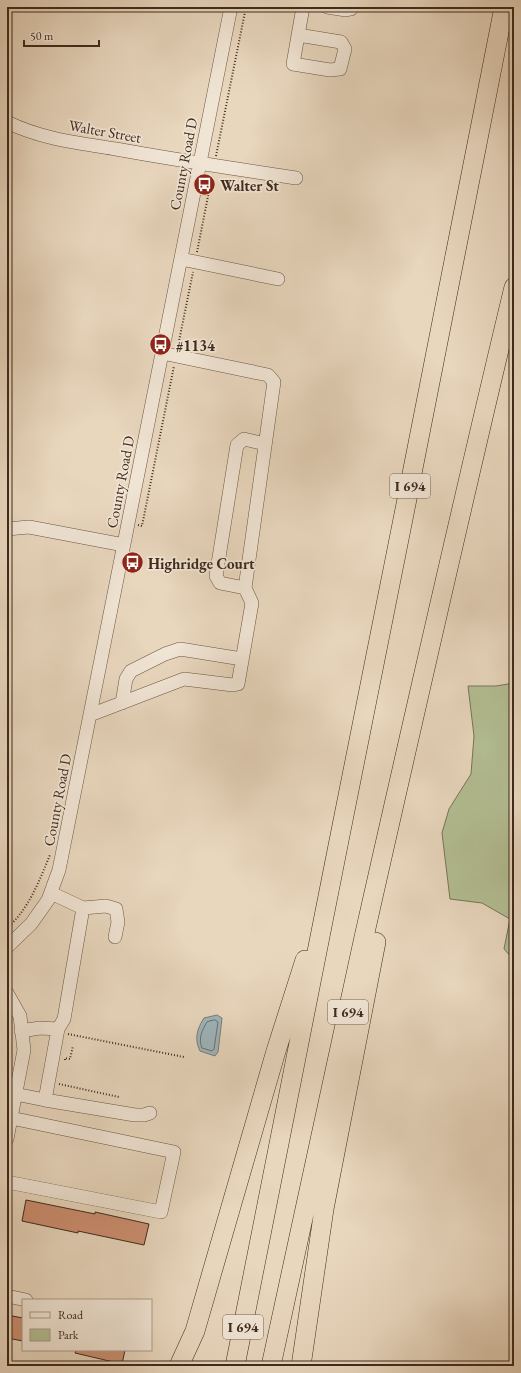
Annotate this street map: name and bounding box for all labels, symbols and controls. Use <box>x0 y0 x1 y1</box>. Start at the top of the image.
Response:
scale bar <box>24 22 99 48</box>
text: 50 m <box>30 28 54 44</box>
street label: Walter Street <box>67 115 143 147</box>
street label: County Road D <box>165 116 201 212</box>
bus stop icon: Walter St <box>191 172 217 198</box>
place label: Walter St <box>220 176 279 195</box>
bus stop icon: #1134 <box>147 332 173 358</box>
place label: #1134 <box>176 336 216 355</box>
street label: County Road D <box>102 434 138 530</box>
road number: I 694 <box>390 474 430 498</box>
bus stop icon: Highridge Court <box>119 550 145 576</box>
place label: Highridge Court <box>148 554 255 573</box>
street label: County Road D <box>39 752 75 848</box>
road number: I 694 <box>328 1000 368 1024</box>
legend <box>22 1299 152 1351</box>
text: Road <box>58 1307 84 1323</box>
road number: I 694 <box>223 1315 263 1339</box>
text: Park <box>58 1327 79 1343</box>

